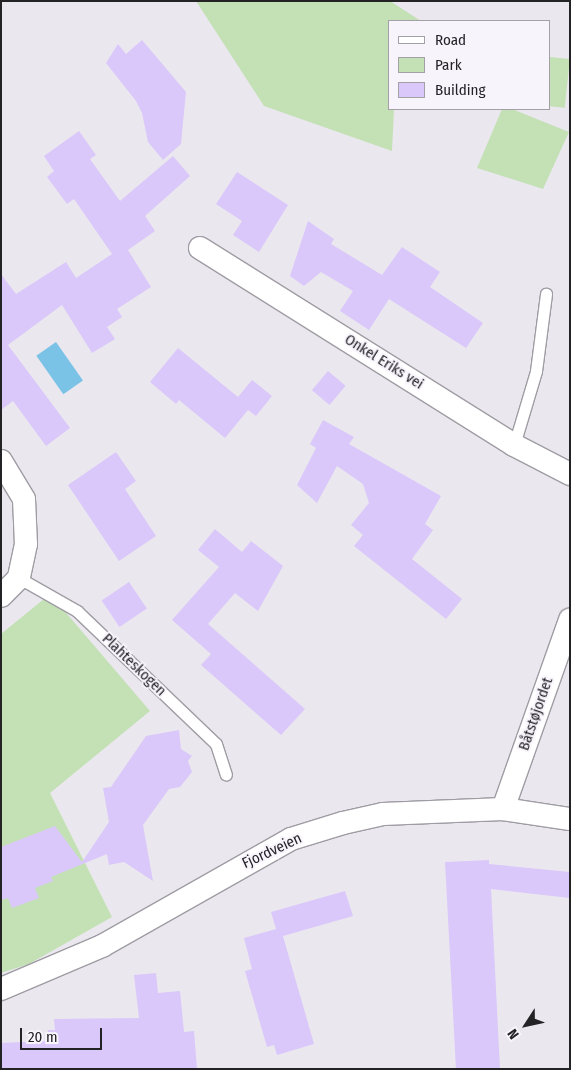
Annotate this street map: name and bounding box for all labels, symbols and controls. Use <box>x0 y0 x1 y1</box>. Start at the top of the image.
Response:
legend <box>388 20 551 110</box>
text: Road <box>435 31 466 49</box>
text: Park <box>435 56 462 74</box>
text: Building <box>435 81 486 99</box>
street label: Onkel Eriks vei <box>341 331 427 393</box>
street label: Plahteskogen <box>98 630 170 700</box>
street label: Båtstøjordet <box>515 675 557 753</box>
street label: Fjordveien <box>239 829 305 873</box>
north arrow <box>501 1000 551 1050</box>
scale bar <box>22 1018 105 1050</box>
text: N <box>504 1026 523 1042</box>
text: 20 m <box>28 1028 58 1046</box>

